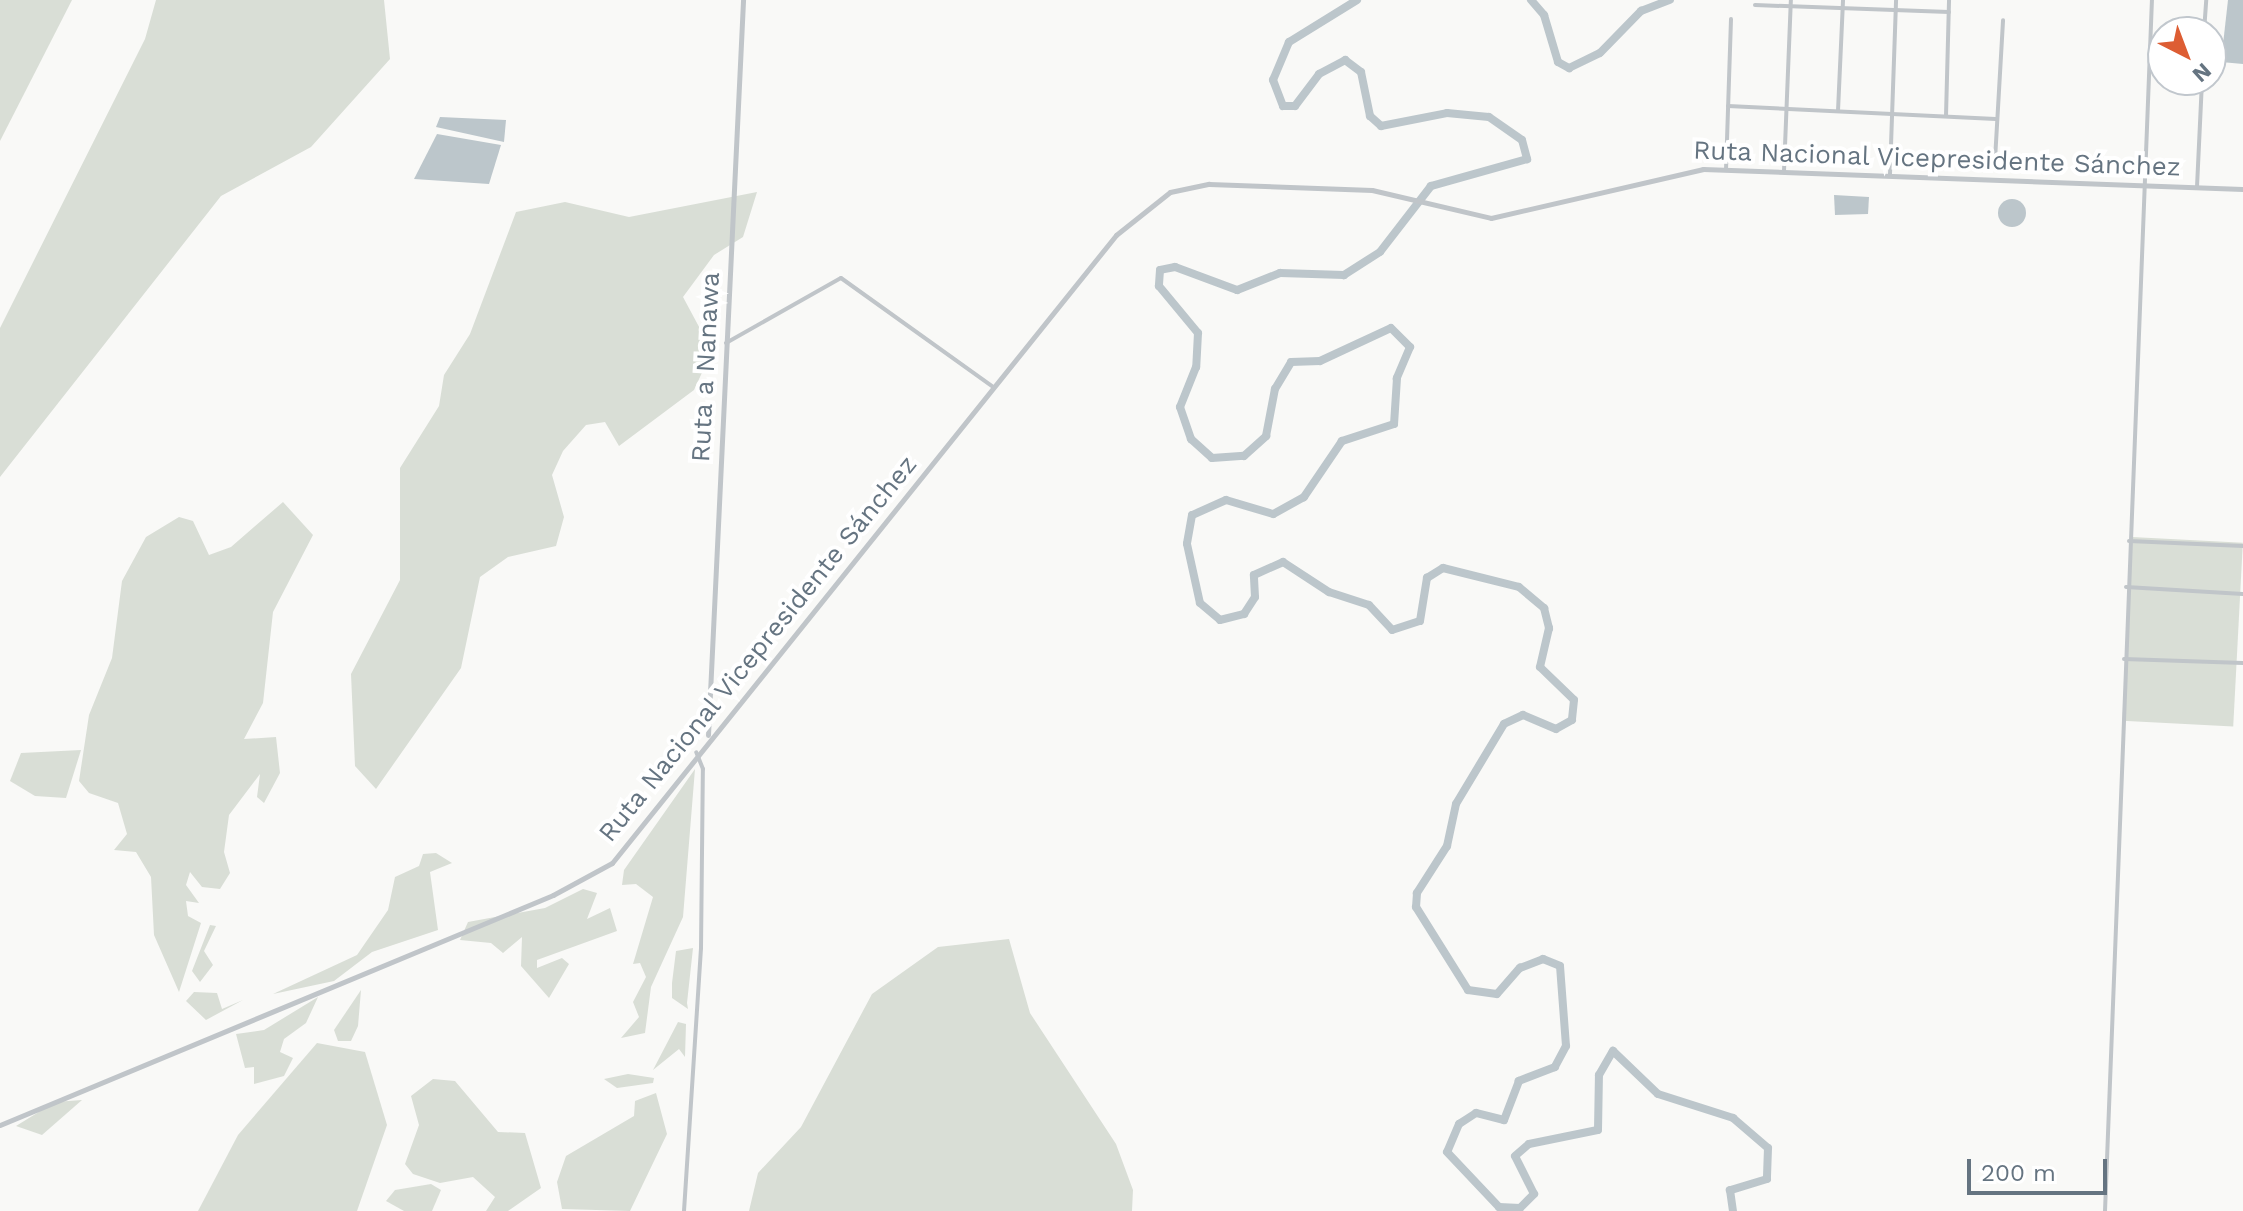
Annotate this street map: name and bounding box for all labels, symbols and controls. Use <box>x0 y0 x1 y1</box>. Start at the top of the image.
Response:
north arrow <box>2147 16 2227 96</box>
text: N <box>2188 58 2216 87</box>
street label: Ruta Nacional Vicepresidente Sánchez <box>1692 135 2182 183</box>
street label: Ruta a Nanawa <box>685 271 727 463</box>
street label: Ruta Nacional Vicepresidente Sánchez <box>592 449 924 849</box>
scale bar <box>1971 1143 2111 1193</box>
text: 200 m <box>1981 1159 2056 1187</box>

